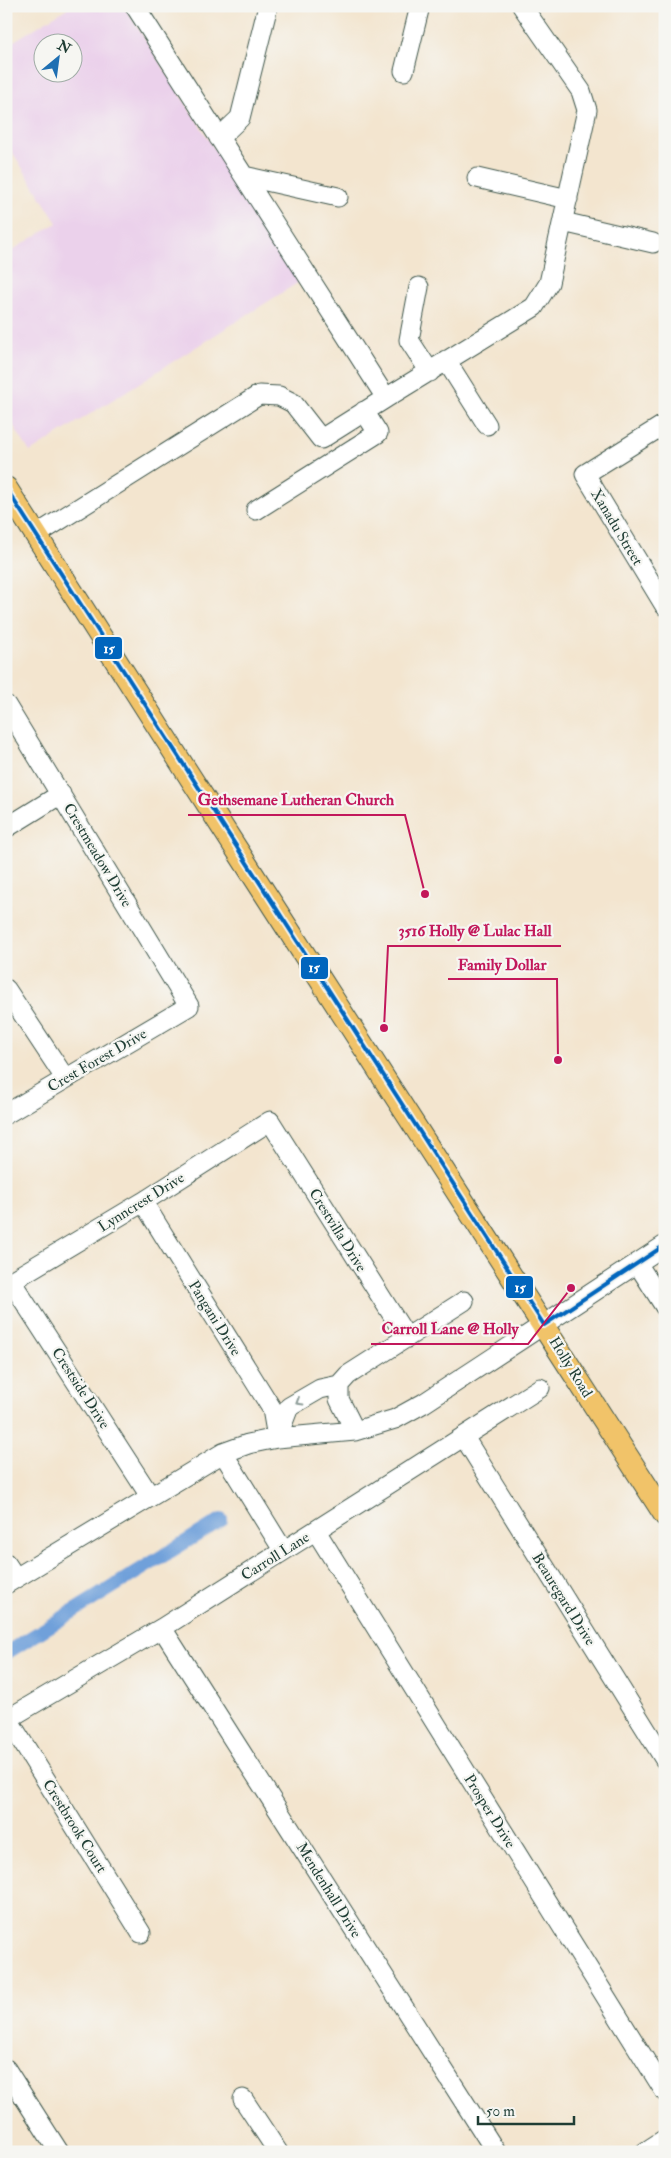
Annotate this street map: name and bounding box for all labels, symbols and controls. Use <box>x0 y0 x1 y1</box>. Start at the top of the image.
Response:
north arrow <box>32 32 82 82</box>
text: N <box>54 36 74 58</box>
street label: Xanadu Street <box>586 485 647 569</box>
line badge: 15 <box>94 636 123 660</box>
text: 15 <box>103 640 115 657</box>
callout: Gethsemane Lutheran Church <box>188 784 405 815</box>
text: Gethsemane Lutheran Church <box>198 790 395 810</box>
street label: Crestmeadow Drive <box>59 800 136 911</box>
callout: 3516 Holly @ Lulac Hall <box>388 915 561 946</box>
text: 3516 Holly @ Lulac Hall <box>398 921 552 942</box>
callout: Family Dollar <box>448 948 557 979</box>
text: Family Dollar <box>458 955 547 976</box>
line badge: 15 <box>300 956 329 980</box>
text: 15 <box>308 959 320 976</box>
street label: Crest Forest Drive <box>44 1024 150 1097</box>
street label: Lynncrest Drive <box>95 1168 188 1237</box>
street label: Crestvilla Drive <box>304 1185 371 1275</box>
line badge: 15 <box>505 1275 534 1299</box>
street label: Pangani Drive <box>184 1277 245 1359</box>
text: 15 <box>514 1279 526 1296</box>
callout: Carroll Lane @ Holly <box>371 1313 528 1344</box>
text: Carroll Lane @ Holly <box>381 1319 520 1340</box>
street label: Holly Road <box>545 1333 597 1402</box>
street label: Crestside Drive <box>47 1344 114 1432</box>
one-way arrow <box>296 1395 305 1405</box>
street label: Carroll Lane <box>237 1528 313 1585</box>
street label: Beauregard Drive <box>527 1549 600 1649</box>
street label: Prosper Drive <box>459 1771 520 1852</box>
street label: Crestbrook Court <box>38 1776 111 1877</box>
street label: Mendenhall Drive <box>292 1839 365 1941</box>
scale bar <box>478 2093 575 2125</box>
text: 50 m <box>486 2102 515 2121</box>

